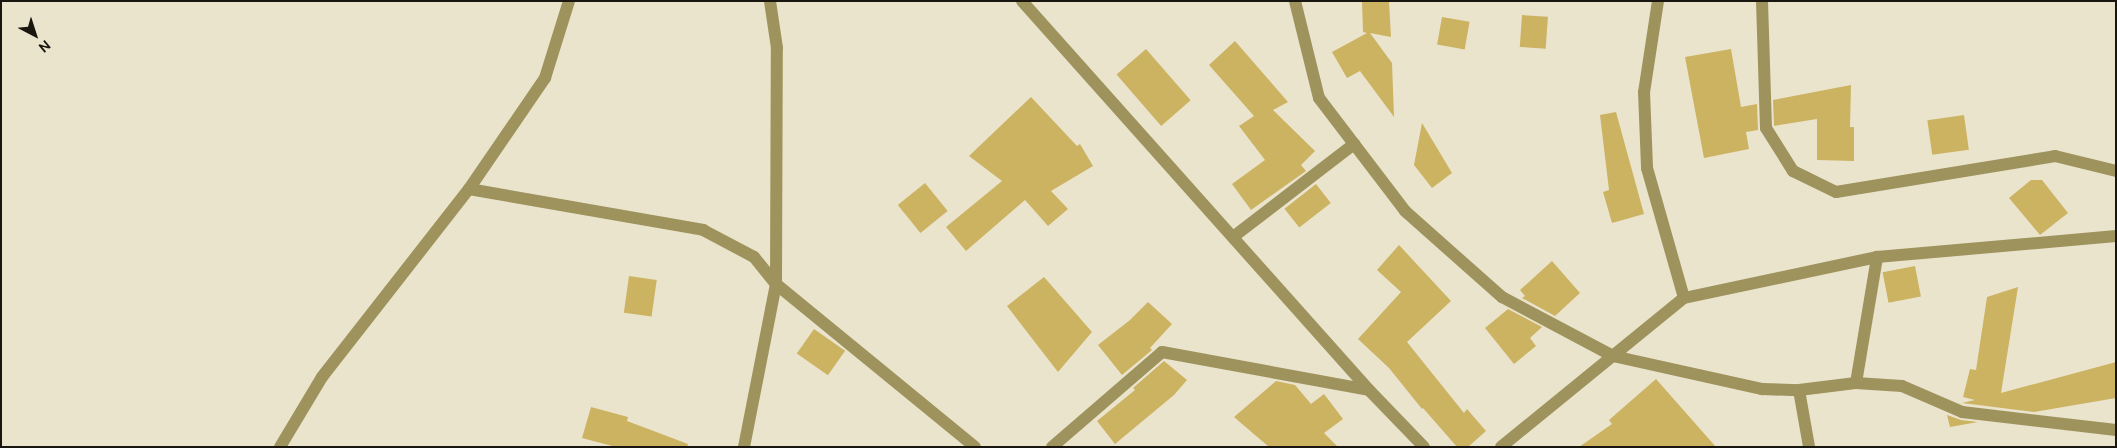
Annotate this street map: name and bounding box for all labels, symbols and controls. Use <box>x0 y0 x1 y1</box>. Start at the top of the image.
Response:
north arrow <box>10 10 60 60</box>
text: N <box>36 37 54 56</box>

